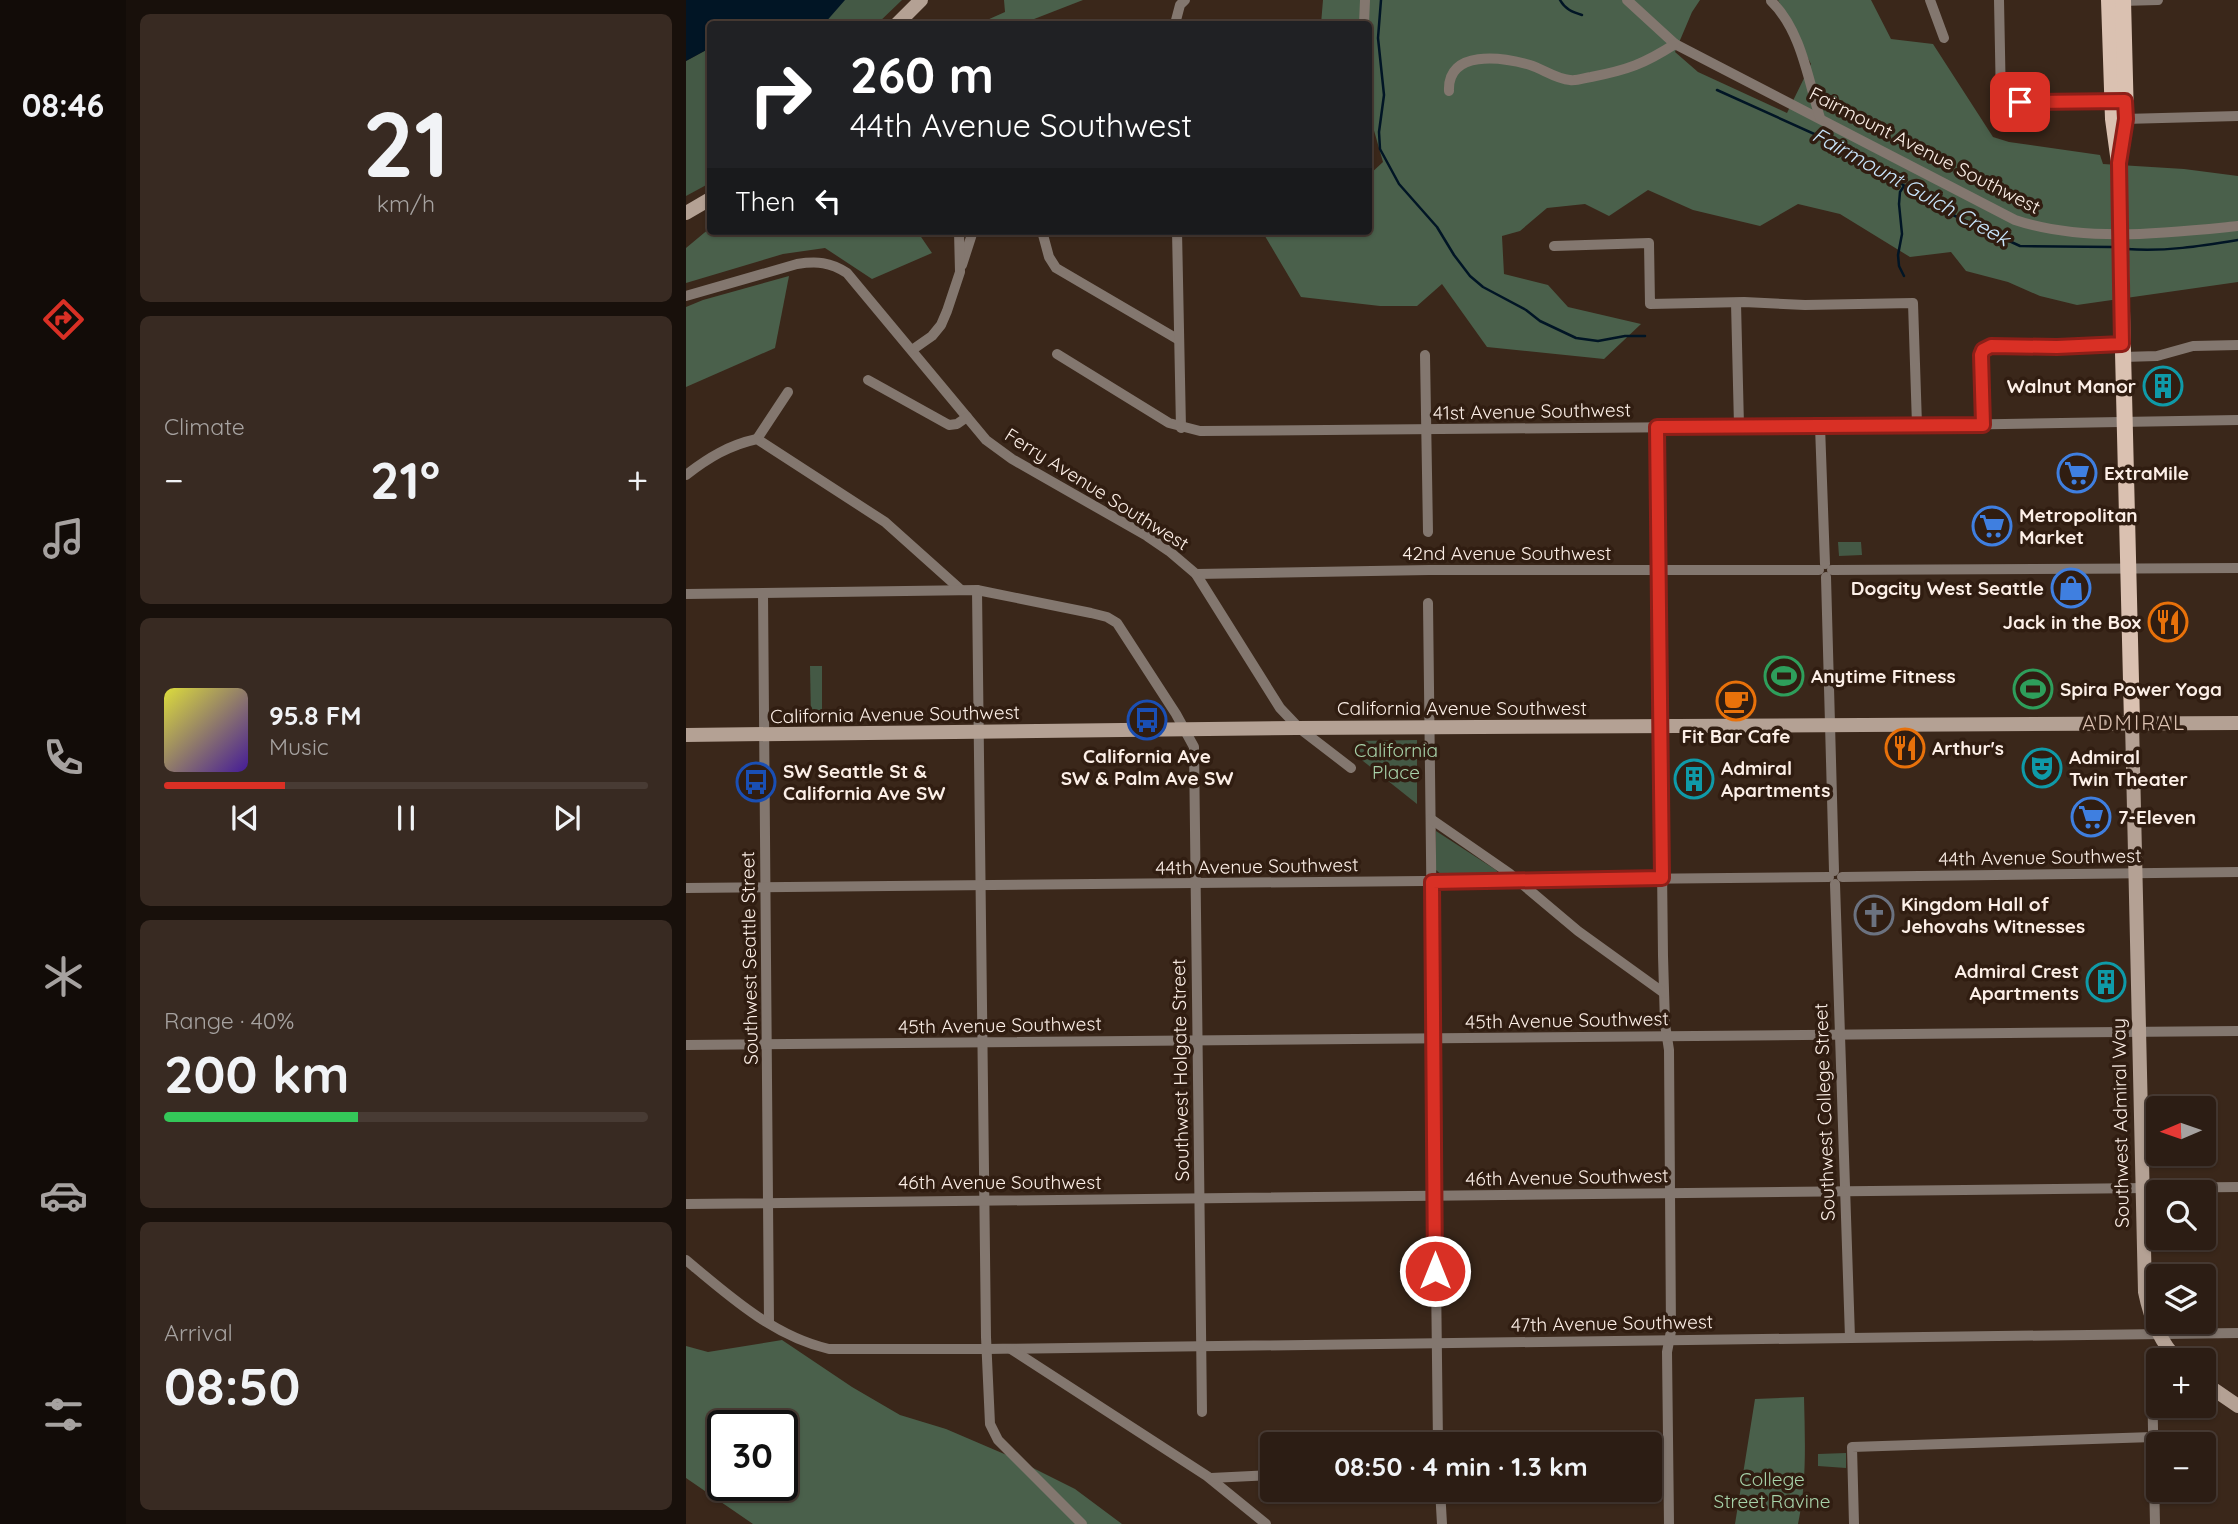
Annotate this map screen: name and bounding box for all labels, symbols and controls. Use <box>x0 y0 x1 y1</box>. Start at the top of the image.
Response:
text: 260 m <box>850 44 994 105</box>
icon: right <box>735 49 826 140</box>
pin <box>1990 72 2050 132</box>
street label: Fairmount Avenue Southwest <box>1805 81 2045 219</box>
icon: arrive <box>2001 83 2039 121</box>
text: 08:46 <box>22 85 104 125</box>
text: 21 <box>362 86 450 200</box>
text: 44th Avenue Southwest <box>850 105 1192 145</box>
water label: Fairmount Gulch Creek <box>1808 121 2016 252</box>
icon: left <box>809 182 847 220</box>
text: Then <box>735 185 795 218</box>
text: km/h <box>377 189 435 218</box>
icon: directions <box>39 295 88 344</box>
building icon: Walnut Manor <box>2142 365 2184 407</box>
place label: Walnut Manor <box>2007 374 2136 398</box>
street label: 41st Avenue Southwest <box>1433 397 1631 425</box>
text: Climate <box>164 412 245 441</box>
street label: Ferry Avenue Southwest <box>1001 423 1193 555</box>
text: 21° <box>370 447 440 512</box>
supermarket icon: ExtraMile <box>2056 452 2098 494</box>
text: − <box>164 456 184 504</box>
text: + <box>627 456 648 504</box>
place label: ExtraMile <box>2104 461 2189 485</box>
place label: Metropolitan Market <box>2019 503 2138 549</box>
supermarket icon: Metropolitan Market <box>1971 505 2013 547</box>
icon: music <box>39 514 88 563</box>
street label: 42nd Avenue Southwest <box>1403 541 1611 565</box>
shop icon: Dogcity West Seattle <box>2050 567 2092 609</box>
place label: Dogcity West Seattle <box>1851 576 2044 600</box>
restaurant icon: Jack in the Box <box>2147 601 2189 643</box>
place label: Jack in the Box <box>2002 610 2141 634</box>
sports icon: Anytime Fitness <box>1763 655 1805 697</box>
place label: Anytime Fitness <box>1811 664 1956 688</box>
sports icon: Spira Power Yoga <box>2012 668 2054 710</box>
place label: Spira Power Yoga <box>2060 677 2222 701</box>
cafe icon: Fit Bar Cafe <box>1715 680 1757 722</box>
street label: California Avenue Southwest <box>1337 696 1587 720</box>
text: 95.8 FM <box>269 699 362 732</box>
bus stop icon: California Ave SW & Palm Ave SW <box>1126 699 1168 741</box>
street label: California Avenue Southwest <box>770 700 1020 728</box>
district label: ADMIRAL <box>2082 709 2186 735</box>
place label: Fit Bar Cafe <box>1682 724 1790 748</box>
restaurant icon: Arthur's <box>1884 727 1926 769</box>
text: Music <box>269 732 329 761</box>
icon: phone <box>39 733 88 782</box>
place label: Arthur's <box>1932 736 2004 760</box>
park label: California Place <box>1354 738 1438 784</box>
place label: California Ave SW & Palm Ave SW <box>1061 744 1233 790</box>
place label: Admiral Twin Theater <box>2069 745 2188 791</box>
theatre icon: Admiral Twin Theater <box>2021 747 2063 789</box>
place label: Admiral Apartments <box>1721 756 1830 802</box>
building icon: Admiral Apartments <box>1673 758 1715 800</box>
place label: SW Seattle St & California Ave SW <box>783 759 945 805</box>
bus stop icon: SW Seattle St & California Ave SW <box>735 761 777 803</box>
supermarket icon: 7-Eleven <box>2070 796 2112 838</box>
icon: previous <box>226 799 264 837</box>
icon: pause <box>387 799 425 837</box>
icon: next <box>548 799 586 837</box>
place label: 7-Eleven <box>2118 805 2196 829</box>
street label: 44th Avenue Southwest <box>1938 843 2142 871</box>
street label: Southwest Seattle Street <box>735 851 763 1065</box>
street label: 44th Avenue Southwest <box>1155 852 1359 880</box>
place label: Kingdom Hall of Jehovahs Witnesses <box>1901 892 2085 938</box>
church icon: Kingdom Hall of Jehovahs Witnesses <box>1853 894 1895 936</box>
icon: climate <box>39 952 88 1001</box>
street label: Southwest Holgate Street <box>1166 959 1194 1181</box>
place label: Admiral Crest Apartments <box>1955 959 2079 1005</box>
building icon: Admiral Crest Apartments <box>2085 961 2127 1003</box>
street label: Southwest College Street <box>1808 1003 1840 1221</box>
text: Range · 40% <box>164 1006 294 1035</box>
street label: 45th Avenue Southwest <box>1465 1006 1669 1034</box>
street label: 45th Avenue Southwest <box>898 1011 1102 1039</box>
street label: Southwest Admiral Way <box>2106 1018 2134 1228</box>
text: 200 km <box>164 1041 350 1106</box>
north arrow <box>2146 1096 2216 1166</box>
map controls <box>2146 1096 2216 1502</box>
street label: 46th Avenue Southwest <box>1465 1163 1669 1191</box>
street label: 46th Avenue Southwest <box>898 1170 1102 1194</box>
icon: car <box>39 1171 88 1220</box>
button: search <box>2146 1180 2216 1250</box>
position arrow <box>1398 1234 1472 1308</box>
button: layers <box>2146 1264 2216 1334</box>
street label: 47th Avenue Southwest <box>1511 1309 1713 1337</box>
text: Arrival <box>164 1318 233 1347</box>
button: + <box>2146 1348 2216 1418</box>
text: 08:50 <box>164 1353 301 1418</box>
icon: filters <box>39 1390 88 1439</box>
speed limit sign: 30 <box>707 1410 798 1501</box>
button: − <box>2146 1432 2216 1502</box>
text: 08:50 · 4 min · 1.3 km <box>1334 1450 1588 1483</box>
park label: College Street Ravine <box>1713 1467 1831 1513</box>

